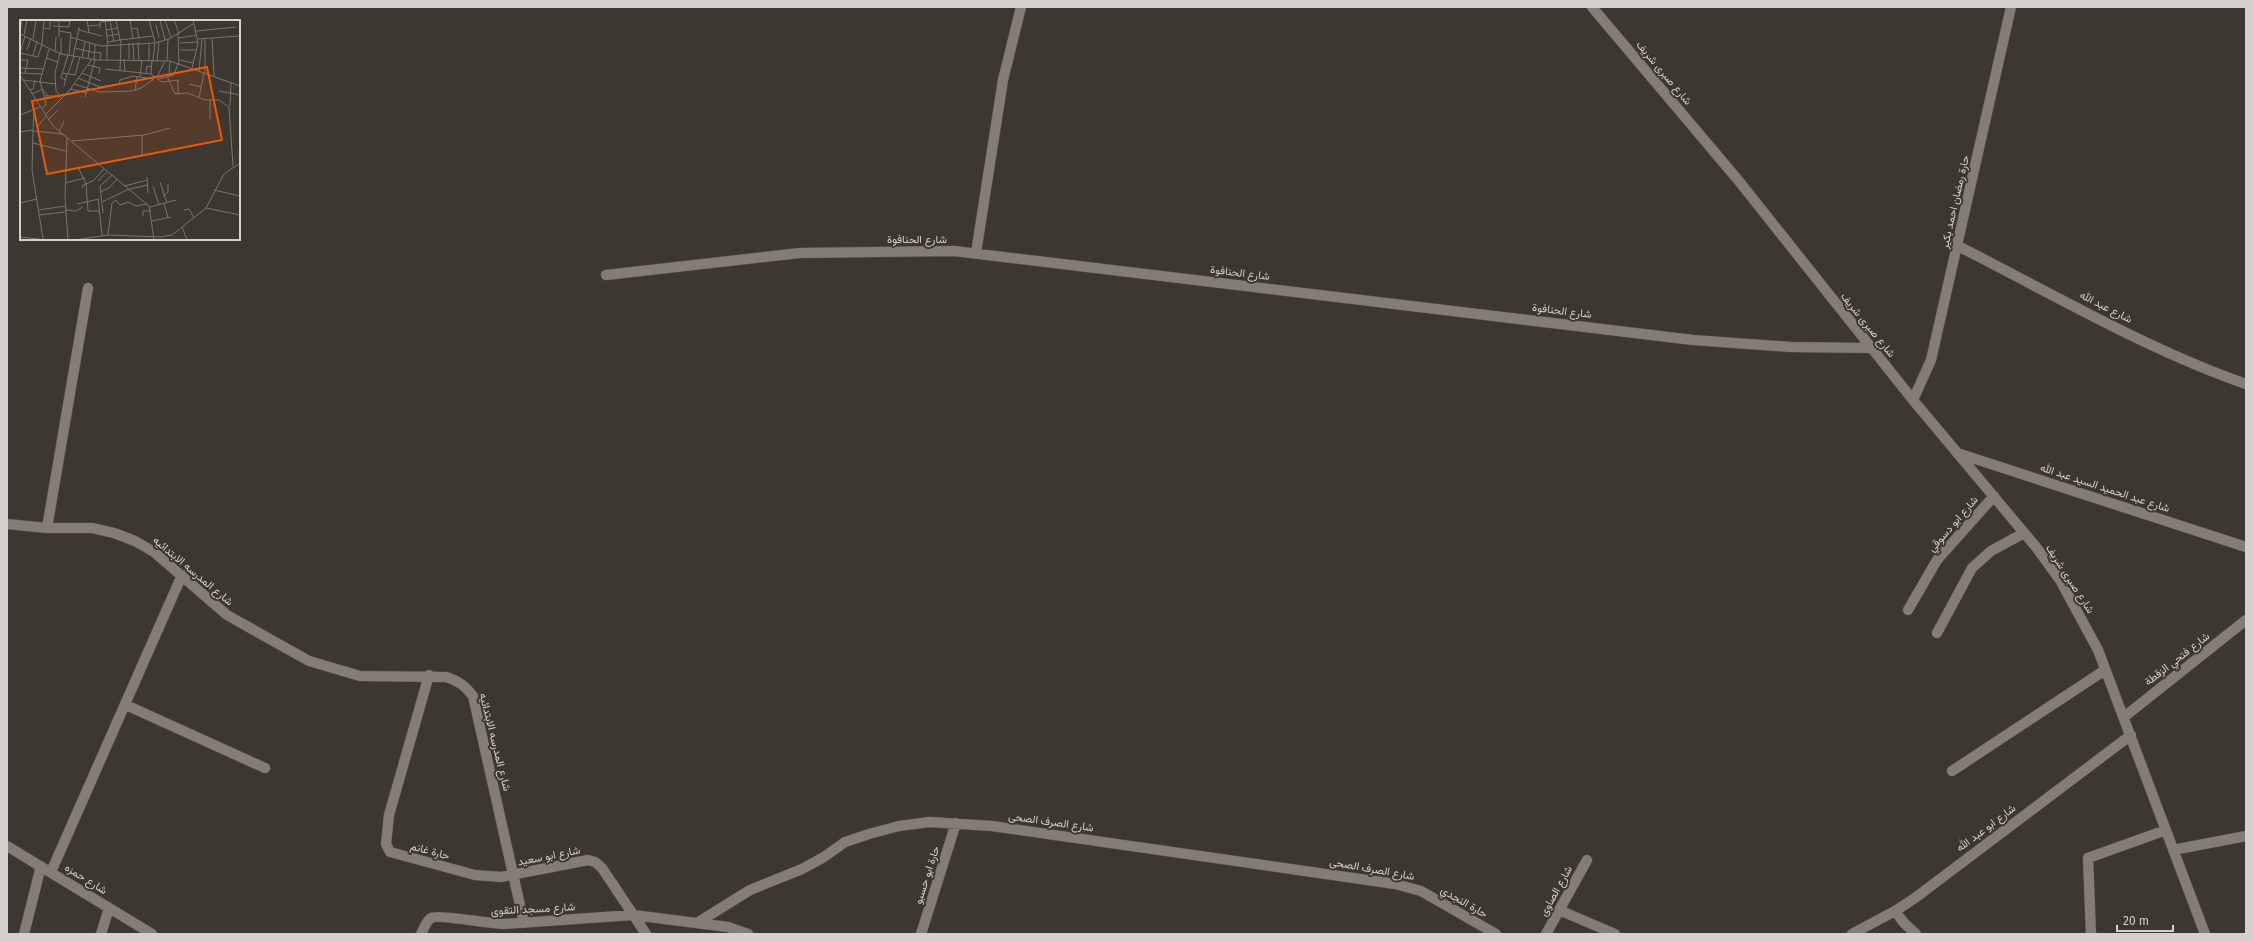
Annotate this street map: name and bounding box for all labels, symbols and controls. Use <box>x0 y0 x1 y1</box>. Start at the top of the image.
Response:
inset map <box>20 20 240 240</box>
street label: شارع صبرى شريف <box>1633 38 1695 109</box>
street label: حارة رمضان احمد بكير <box>1938 154 1972 251</box>
street label: شارع الحنافوة <box>887 233 947 247</box>
street label: شارع الحنافوة <box>1209 263 1271 284</box>
street label: شارع عبد الله <box>2077 288 2135 327</box>
street label: شارع صبرى شريف <box>1837 290 1898 361</box>
street label: شارع الحنافوة <box>1531 301 1593 322</box>
street label: شارع عبد الحميد السيد عبد الله <box>2038 461 2172 516</box>
street label: شارع ابو دسوقي <box>1925 493 1983 557</box>
street label: شارع المدرسه الابتدائيه <box>150 534 236 609</box>
street label: شارع صبرى شريف <box>2042 542 2097 617</box>
street label: شارع فتحي الزقطة <box>2142 629 2214 691</box>
street label: شارع المدرسه الابتدائيه <box>476 692 514 793</box>
street label: شارع ابو عبد الله <box>1954 801 2019 855</box>
street label: شارع الصرف الصحى <box>1007 810 1095 835</box>
street label: حارة غانم <box>409 840 451 863</box>
street label: شارع ابو سعيد <box>517 844 582 869</box>
street label: حارة ابو حسبو <box>912 844 942 906</box>
street label: شارع الصرف الصحى <box>1328 855 1416 884</box>
street label: شارع حمزه <box>62 861 110 898</box>
street label: شارع الصاوى <box>1537 863 1576 919</box>
street label: حارة النجدي <box>1437 883 1490 923</box>
street label: شارع مسجد التقوى <box>490 900 576 919</box>
scale bar <box>2117 907 2173 933</box>
text: 20 m <box>2123 914 2149 928</box>

